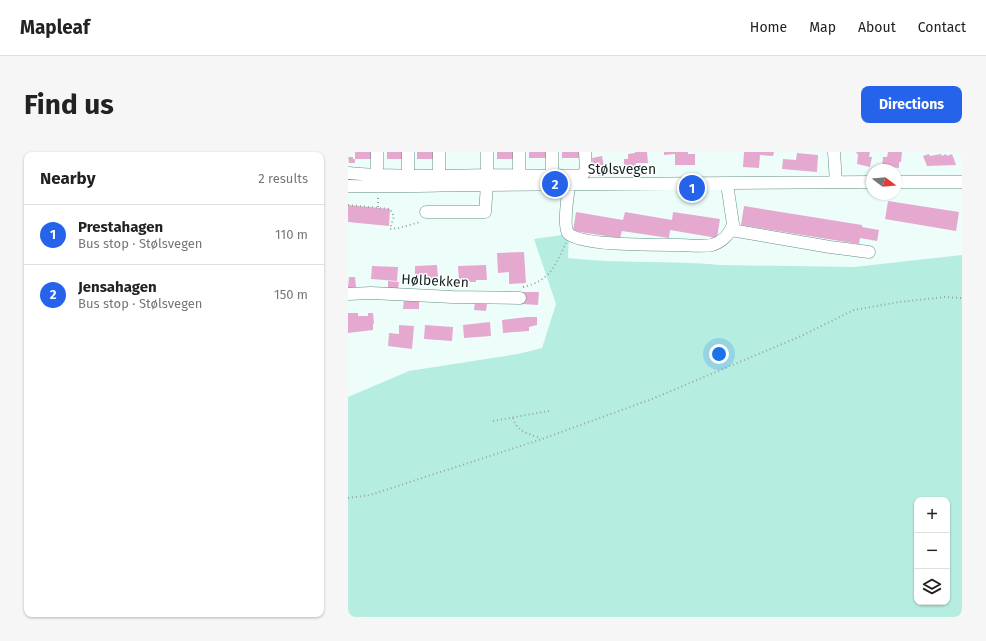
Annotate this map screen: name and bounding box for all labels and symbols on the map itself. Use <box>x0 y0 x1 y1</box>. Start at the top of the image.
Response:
street label: Stølsvegen <box>588 161 656 178</box>
north arrow <box>866 164 902 200</box>
pin: 2 <box>542 169 568 199</box>
pin: 1 <box>679 173 705 203</box>
street label: Hølbekken <box>401 271 469 291</box>
your location <box>709 344 729 364</box>

